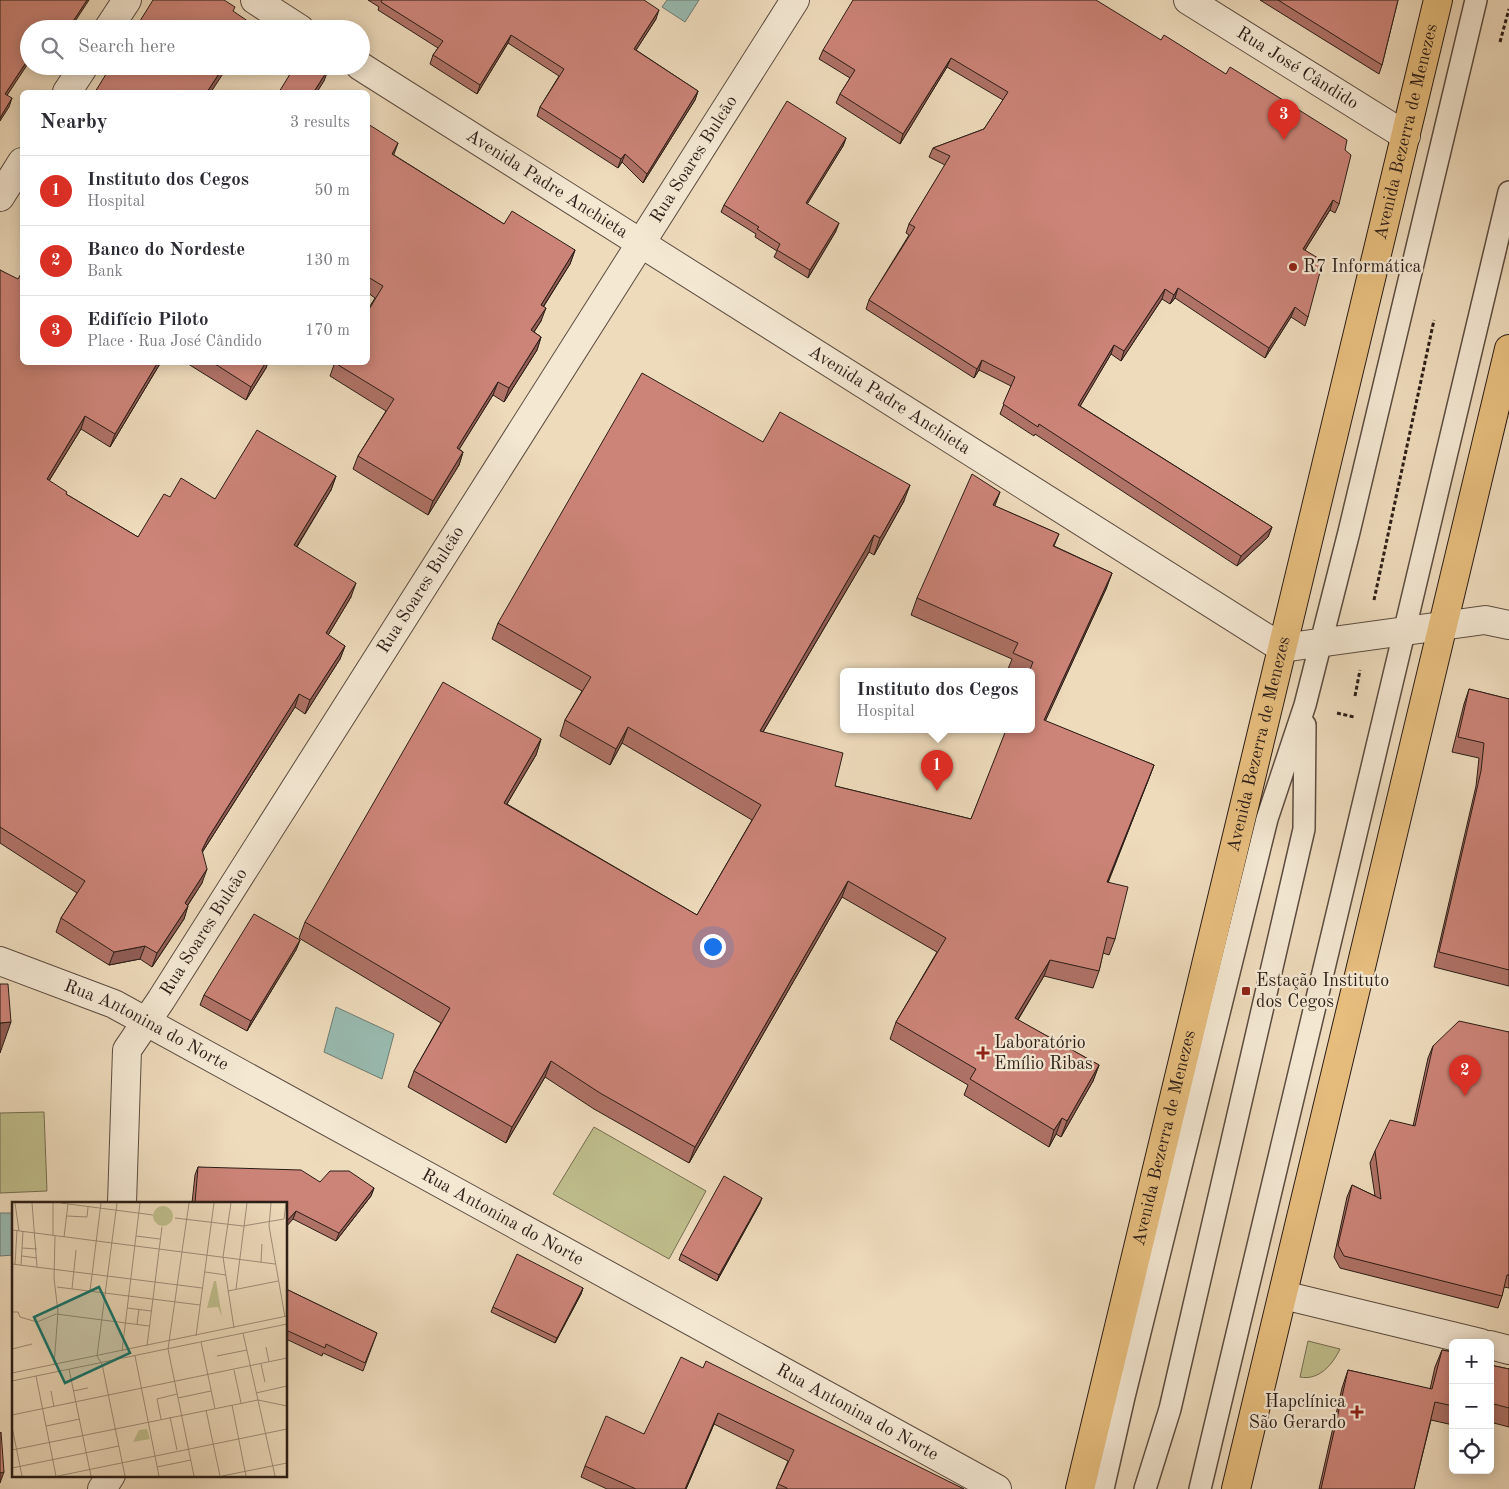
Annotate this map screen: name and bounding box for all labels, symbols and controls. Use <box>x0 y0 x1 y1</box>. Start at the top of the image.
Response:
search box <box>20 20 370 75</box>
street label: Avenida Bezerra de Menezes <box>1372 22 1441 241</box>
street label: Rua José Cândido <box>1233 24 1361 113</box>
icon: search <box>38 34 66 62</box>
text: Search here <box>78 38 175 57</box>
street label: Rua Soares Bulcão <box>647 92 741 226</box>
pin: 3 <box>1268 99 1300 140</box>
text: Nearby <box>40 112 108 133</box>
text: 3 results <box>290 115 350 131</box>
street label: Avenida Padre Anchieta <box>463 126 631 242</box>
text: Instituto dos Cegos <box>87 171 249 190</box>
text: 1 <box>51 183 61 199</box>
text: 50 m <box>314 183 350 199</box>
text: Hospital <box>87 194 145 210</box>
text: Banco do Nordeste <box>87 241 245 260</box>
text: 2 <box>51 253 61 269</box>
text: 130 m <box>305 253 350 269</box>
place label: R7 Informática <box>1303 258 1422 276</box>
marker: R7 Informática <box>1287 261 1299 273</box>
text: Bank <box>87 264 123 280</box>
text: Edifício Piloto <box>87 311 209 330</box>
text: 3 <box>51 323 61 339</box>
text: 170 m <box>305 323 350 339</box>
text: Place · Rua José Cândido <box>87 334 262 350</box>
street label: Avenida Padre Anchieta <box>805 342 974 458</box>
street label: Rua Soares Bulcão <box>374 523 468 657</box>
street label: Avenida Bezerra de Menezes <box>1224 634 1294 854</box>
popup <box>840 668 1035 733</box>
text: Instituto dos Cegos <box>857 681 1018 700</box>
text: Hospital <box>857 704 914 720</box>
pin: 1 <box>921 750 953 791</box>
street label: Rua Soares Bulcão <box>157 865 251 999</box>
your location <box>700 934 726 960</box>
place label: Estação Instituto dos Cegos <box>1256 972 1389 1011</box>
street label: Rua Antonina do Norte <box>62 977 231 1074</box>
marker: Estação Instituto dos Cegos <box>1240 985 1252 997</box>
street label: Avenida Bezerra de Menezes <box>1130 1028 1199 1248</box>
place label: Laboratório Emílio Ribas <box>994 1034 1093 1073</box>
marker: Laboratório Emílio Ribas <box>976 1046 990 1060</box>
pin: 2 <box>1449 1055 1481 1096</box>
street label: Rua Antonina do Norte <box>418 1166 586 1269</box>
inset map <box>12 1202 288 1476</box>
map controls <box>1449 1339 1494 1474</box>
button: + <box>1449 1339 1494 1384</box>
street label: Rua Antonina do Norte <box>773 1361 941 1464</box>
button: − <box>1449 1384 1494 1429</box>
place label: Hapclínica São Gerardo <box>1249 1393 1346 1432</box>
marker: Hapclínica São Gerardo <box>1350 1405 1364 1419</box>
button: locate <box>1449 1429 1494 1474</box>

